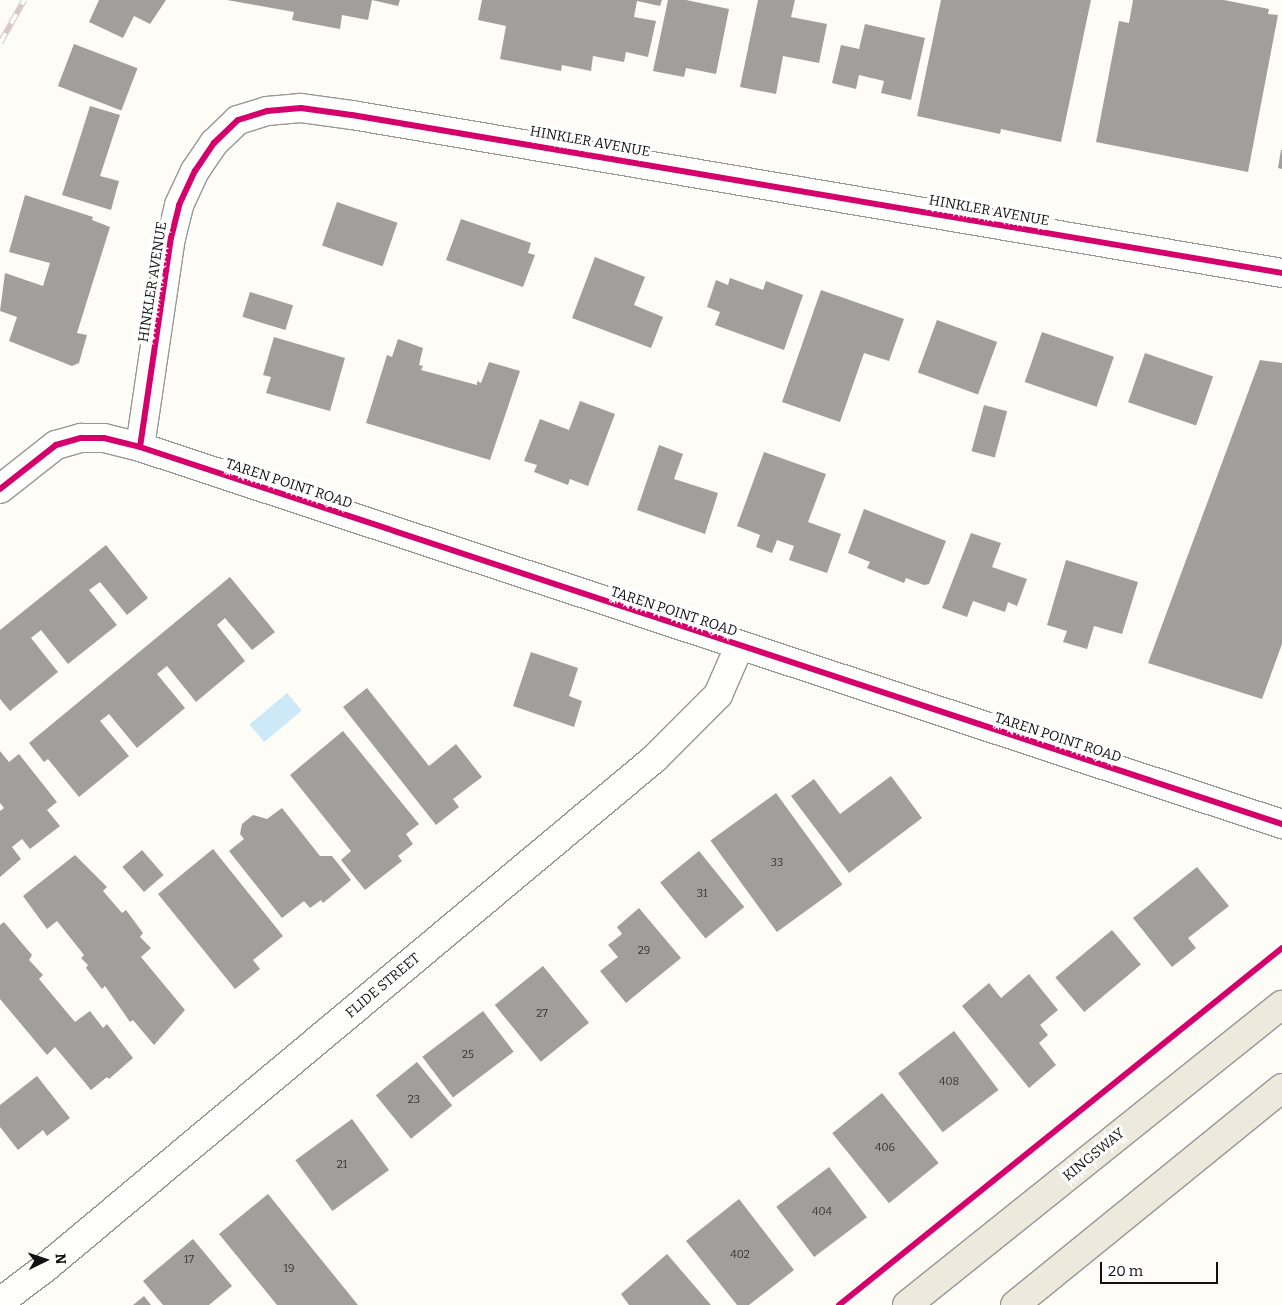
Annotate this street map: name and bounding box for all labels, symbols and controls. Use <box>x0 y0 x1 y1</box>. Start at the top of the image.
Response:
street label: HINKLER AVENUE <box>529 123 651 161</box>
street label: HINKLER AVENUE <box>928 192 1050 230</box>
street label: HINKLER AVENUE <box>135 221 171 343</box>
street label: TAREN POINT ROAD <box>224 456 354 512</box>
street label: TAREN POINT ROAD <box>609 584 739 640</box>
street label: TAREN POINT ROAD <box>993 710 1123 766</box>
house number: 33 <box>771 856 783 870</box>
house number: 31 <box>697 887 707 901</box>
house number: 29 <box>638 944 650 958</box>
street label: FLIDE STREET <box>342 950 424 1022</box>
house number: 27 <box>536 1007 548 1021</box>
house number: 25 <box>462 1048 474 1062</box>
house number: 408 <box>939 1075 959 1089</box>
house number: 23 <box>408 1093 420 1107</box>
street label: KINGSWAY <box>1060 1125 1128 1185</box>
house number: 406 <box>875 1141 895 1155</box>
house number: 21 <box>337 1158 347 1172</box>
house number: 404 <box>812 1205 832 1219</box>
north arrow <box>20 1235 70 1285</box>
house number: 402 <box>730 1248 750 1262</box>
scale bar <box>1102 1252 1220 1284</box>
text: N <box>52 1253 69 1265</box>
house number: 17 <box>184 1253 194 1267</box>
house number: 19 <box>284 1262 294 1276</box>
text: 20 m <box>1108 1262 1143 1280</box>

